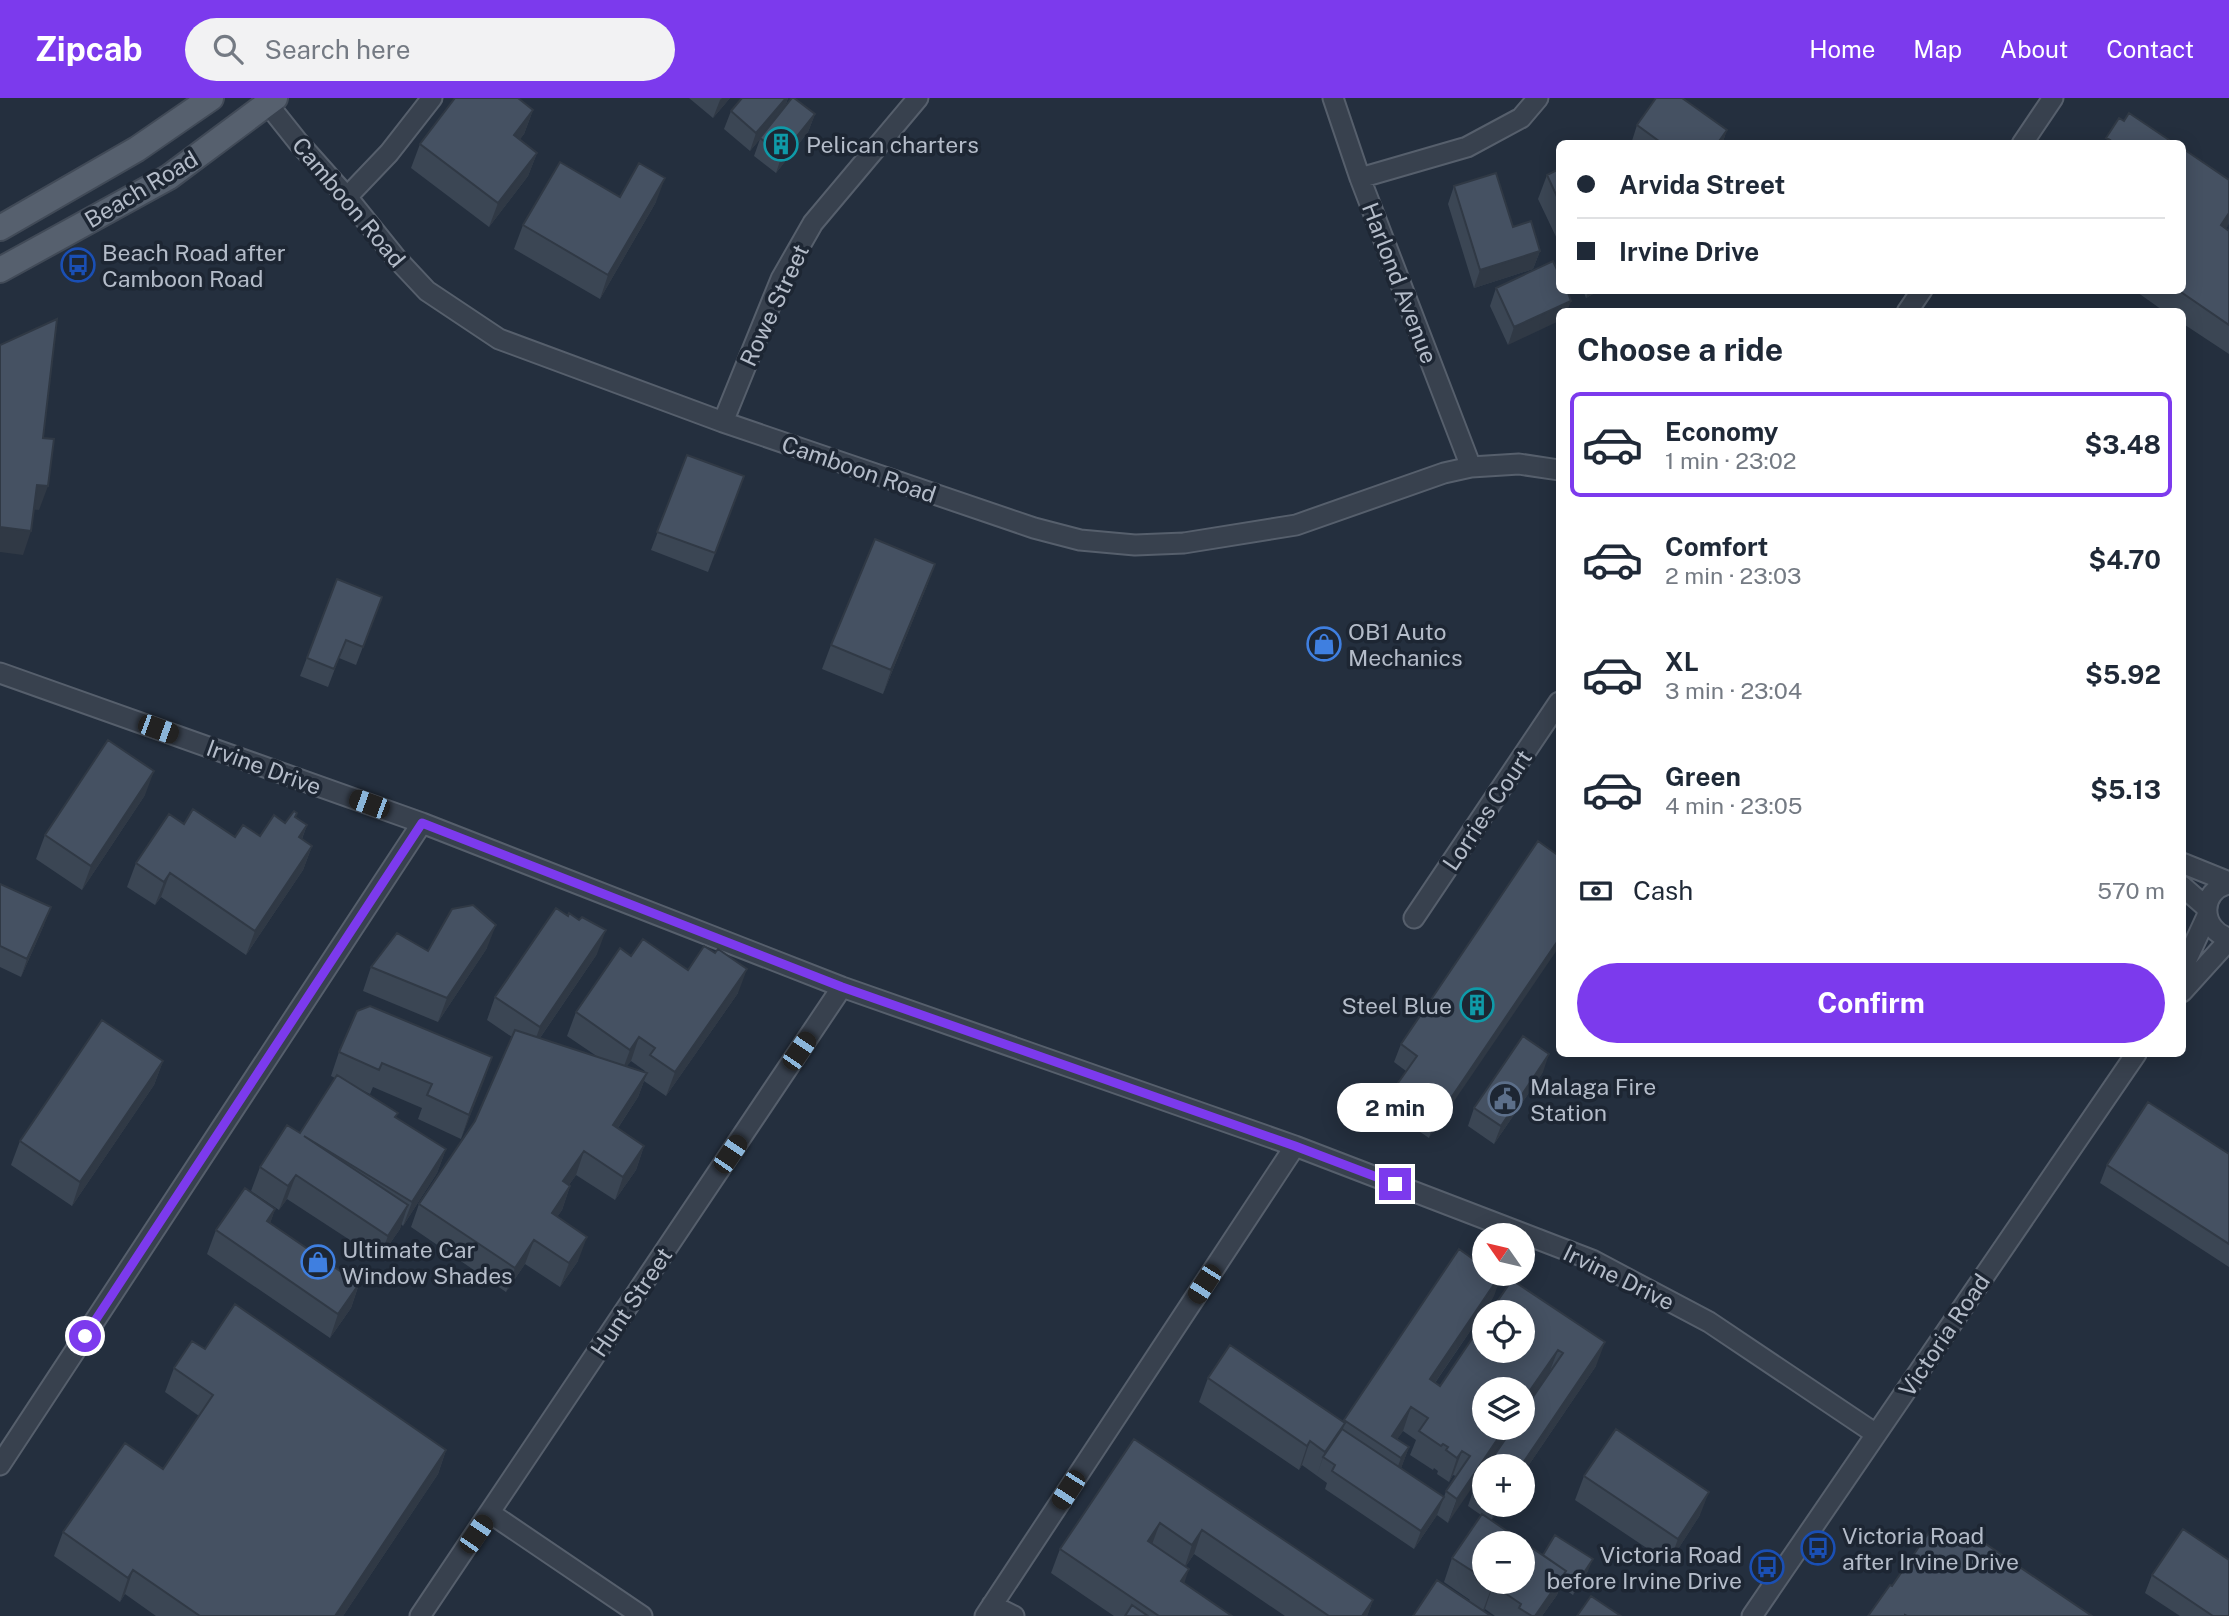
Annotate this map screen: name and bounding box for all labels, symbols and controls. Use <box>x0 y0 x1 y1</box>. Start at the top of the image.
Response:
search box <box>185 18 675 81</box>
text: Zipcab <box>35 30 143 68</box>
icon: search <box>209 30 247 68</box>
text: Search here <box>265 34 411 65</box>
text: Home <box>1809 35 1875 63</box>
text: Map <box>1913 35 1962 63</box>
text: About <box>2000 35 2068 63</box>
text: Contact <box>2106 35 2194 63</box>
building icon: Pelican charters <box>762 125 800 163</box>
place label: Pelican charters <box>806 131 979 158</box>
street label: Camboon Road <box>287 132 411 272</box>
street label: Beach Road <box>80 145 202 233</box>
text: Arvida Street <box>1619 169 1785 200</box>
street label: Harlond Avenue <box>1357 199 1443 367</box>
text: Irvine Drive <box>1619 236 1759 267</box>
place label: Beach Road after Camboon Road <box>102 239 286 292</box>
street label: Rowe Street <box>734 240 814 370</box>
bus stop icon: Beach Road after Camboon Road <box>59 246 97 284</box>
text: Choose a ride <box>1577 331 1783 368</box>
icon: car <box>1581 413 1644 476</box>
text: Economy <box>1665 416 1778 447</box>
text: $3.48 <box>2085 429 2161 460</box>
street label: Camboon Road <box>778 430 940 508</box>
text: 1 min · 23:02 <box>1665 447 1796 474</box>
icon: car <box>1581 528 1644 591</box>
text: Comfort <box>1665 531 1768 562</box>
text: $4.70 <box>2089 544 2161 575</box>
text: 2 min · 23:03 <box>1665 562 1801 589</box>
place label: OB1 Auto Mechanics <box>1348 618 1463 671</box>
shop icon: OB1 Auto Mechanics <box>1305 625 1343 663</box>
icon: car <box>1581 643 1644 706</box>
text: XL <box>1665 646 1699 677</box>
text: $5.92 <box>2085 659 2161 690</box>
text: 3 min · 23:04 <box>1665 677 1802 704</box>
car <box>135 712 182 746</box>
street label: Irvine Drive <box>203 734 325 800</box>
street label: Lorries Court <box>1437 745 1537 875</box>
icon: car <box>1581 758 1644 821</box>
text: Green <box>1665 761 1741 792</box>
text: $5.13 <box>2090 774 2161 805</box>
car <box>346 787 393 821</box>
text: 4 min · 23:05 <box>1665 792 1803 819</box>
icon: cash <box>1577 872 1615 910</box>
text: Cash <box>1633 875 1693 906</box>
text: 570 m <box>2097 877 2165 904</box>
button: Confirm <box>1577 963 2165 1043</box>
building icon: Steel Blue <box>1458 986 1496 1024</box>
place label: Steel Blue <box>1341 992 1452 1019</box>
car <box>779 1028 820 1074</box>
place label: Malaga Fire Station <box>1530 1073 1656 1126</box>
public building icon: Malaga Fire Station <box>1486 1080 1524 1118</box>
callout: 2 min <box>1337 1082 1453 1132</box>
text: 2 min <box>1365 1094 1425 1121</box>
car <box>710 1131 751 1177</box>
route end <box>1379 1168 1411 1200</box>
north arrow <box>1472 1223 1535 1286</box>
map controls <box>1472 1223 1535 1594</box>
place label: Ultimate Car Window Shades <box>342 1236 513 1289</box>
street label: Irvine Drive <box>1559 1239 1679 1315</box>
street label: Hunt Street <box>585 1242 677 1362</box>
shop icon: Ultimate Car Window Shades <box>299 1243 337 1281</box>
car <box>1184 1261 1225 1307</box>
street label: Victoria Road <box>1893 1268 1995 1402</box>
button: locate <box>1472 1300 1535 1363</box>
route start <box>69 1320 101 1352</box>
button: layers <box>1472 1377 1535 1440</box>
button: + <box>1472 1454 1535 1517</box>
car <box>1048 1467 1089 1513</box>
car <box>456 1511 497 1557</box>
place label: Victoria Road after Irvine Drive <box>1842 1522 2019 1575</box>
bus stop icon: Victoria Road after Irvine Drive <box>1799 1529 1837 1567</box>
button: − <box>1472 1531 1535 1594</box>
place label: Victoria Road before Irvine Drive <box>1546 1541 1742 1594</box>
bus stop icon: Victoria Road before Irvine Drive <box>1748 1548 1786 1586</box>

